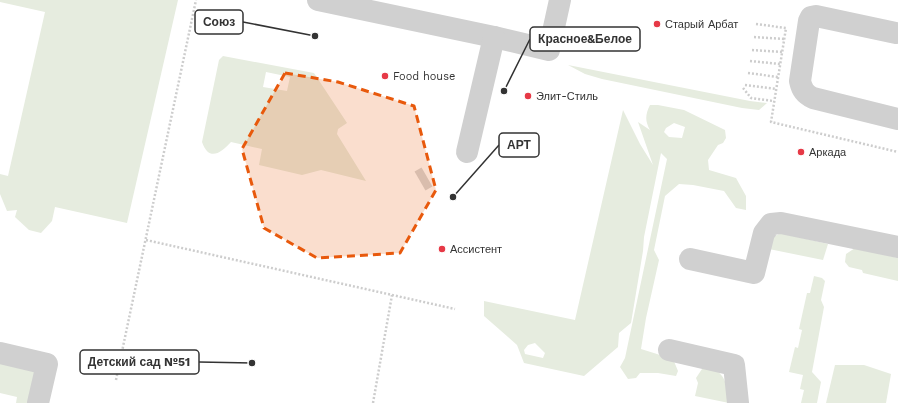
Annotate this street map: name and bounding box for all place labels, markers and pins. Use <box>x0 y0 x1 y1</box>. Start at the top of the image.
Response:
callout: Союз <box>195 10 243 34</box>
place label: Старый Арбат <box>665 18 738 31</box>
marker: Старый Арбат <box>652 19 662 29</box>
callout: Красное&Белое <box>530 27 640 51</box>
place label: Food house <box>393 70 455 83</box>
marker: Food house <box>380 71 390 81</box>
place label: Элит-Стиль <box>536 90 598 103</box>
marker: Элит-Стиль <box>523 91 533 101</box>
callout: АРТ <box>499 133 539 157</box>
place label: Аркада <box>809 146 847 159</box>
marker: Аркада <box>796 147 806 157</box>
place label: Ассистент <box>450 243 502 256</box>
marker: Ассистент <box>437 244 447 254</box>
callout: Детский сад №51 <box>80 350 199 374</box>

